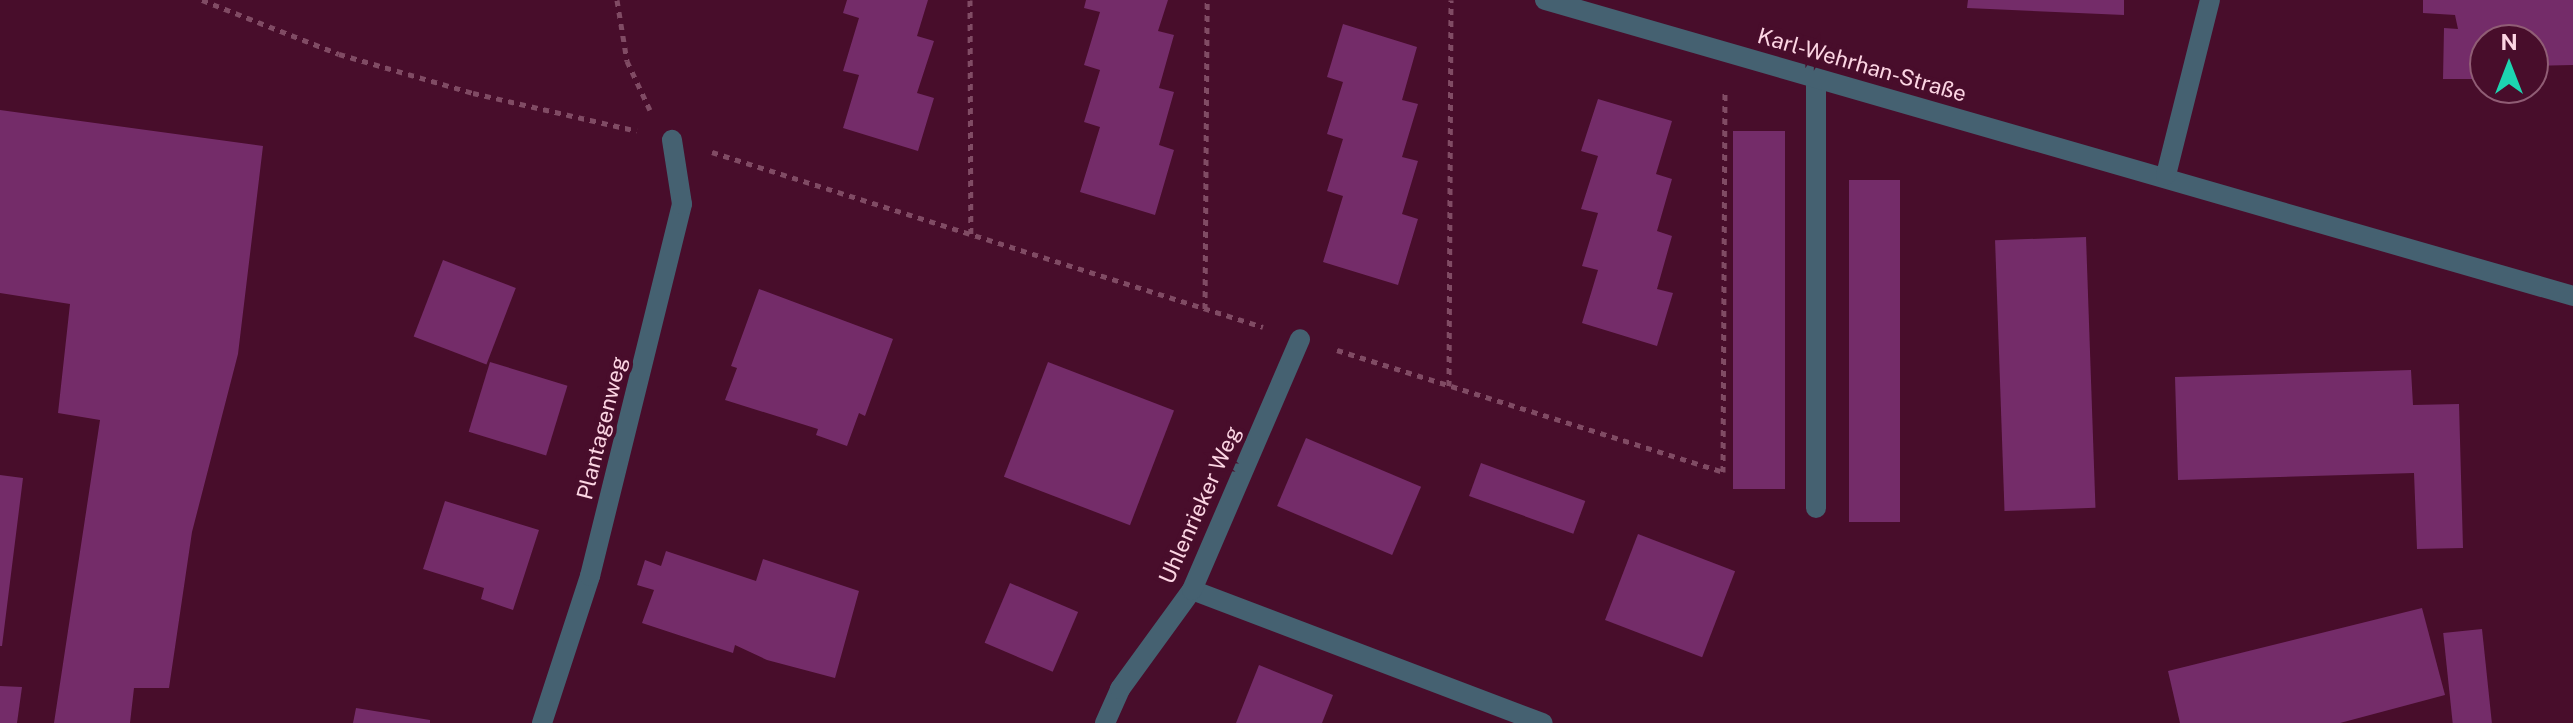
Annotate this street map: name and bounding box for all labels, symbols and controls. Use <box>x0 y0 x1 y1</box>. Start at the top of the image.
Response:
street label: Karl-Wehrhan-Straße <box>1754 23 1970 107</box>
north arrow <box>2469 24 2549 104</box>
text: N <box>2500 29 2518 55</box>
street label: Plantagenweg <box>571 354 633 502</box>
street label: Uhlenrieker Weg <box>1153 422 1247 588</box>

